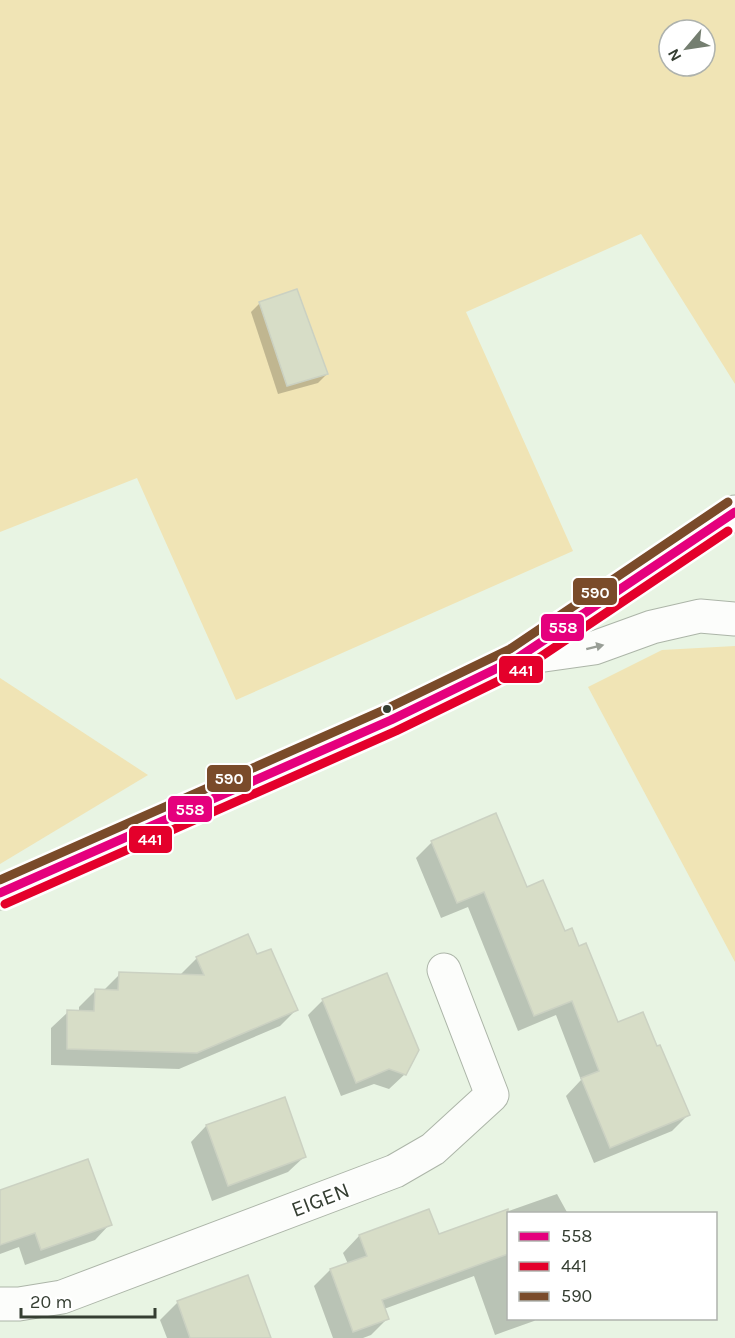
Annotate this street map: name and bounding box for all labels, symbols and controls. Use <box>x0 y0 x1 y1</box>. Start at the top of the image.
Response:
north arrow <box>657 18 717 78</box>
text: N <box>663 45 685 65</box>
line badge: 590 <box>572 577 618 606</box>
text: 590 <box>580 583 610 602</box>
line badge: 558 <box>540 613 585 642</box>
text: 558 <box>549 618 577 637</box>
one-way arrow <box>586 641 604 651</box>
line badge: 441 <box>498 655 544 684</box>
text: 441 <box>509 661 533 680</box>
unlabelled marker <box>381 703 393 715</box>
line badge: 590 <box>206 764 252 793</box>
text: 590 <box>214 769 244 788</box>
line badge: 558 <box>167 795 213 823</box>
text: 558 <box>176 800 204 819</box>
line badge: 441 <box>128 825 173 854</box>
text: 441 <box>138 830 162 849</box>
street label: EIGEN <box>288 1177 353 1223</box>
legend <box>507 1212 717 1320</box>
text: 558 <box>561 1225 592 1247</box>
text: 441 <box>561 1255 587 1277</box>
scale bar <box>21 1281 154 1319</box>
text: 590 <box>561 1285 592 1307</box>
text: 20 m <box>30 1291 72 1313</box>

